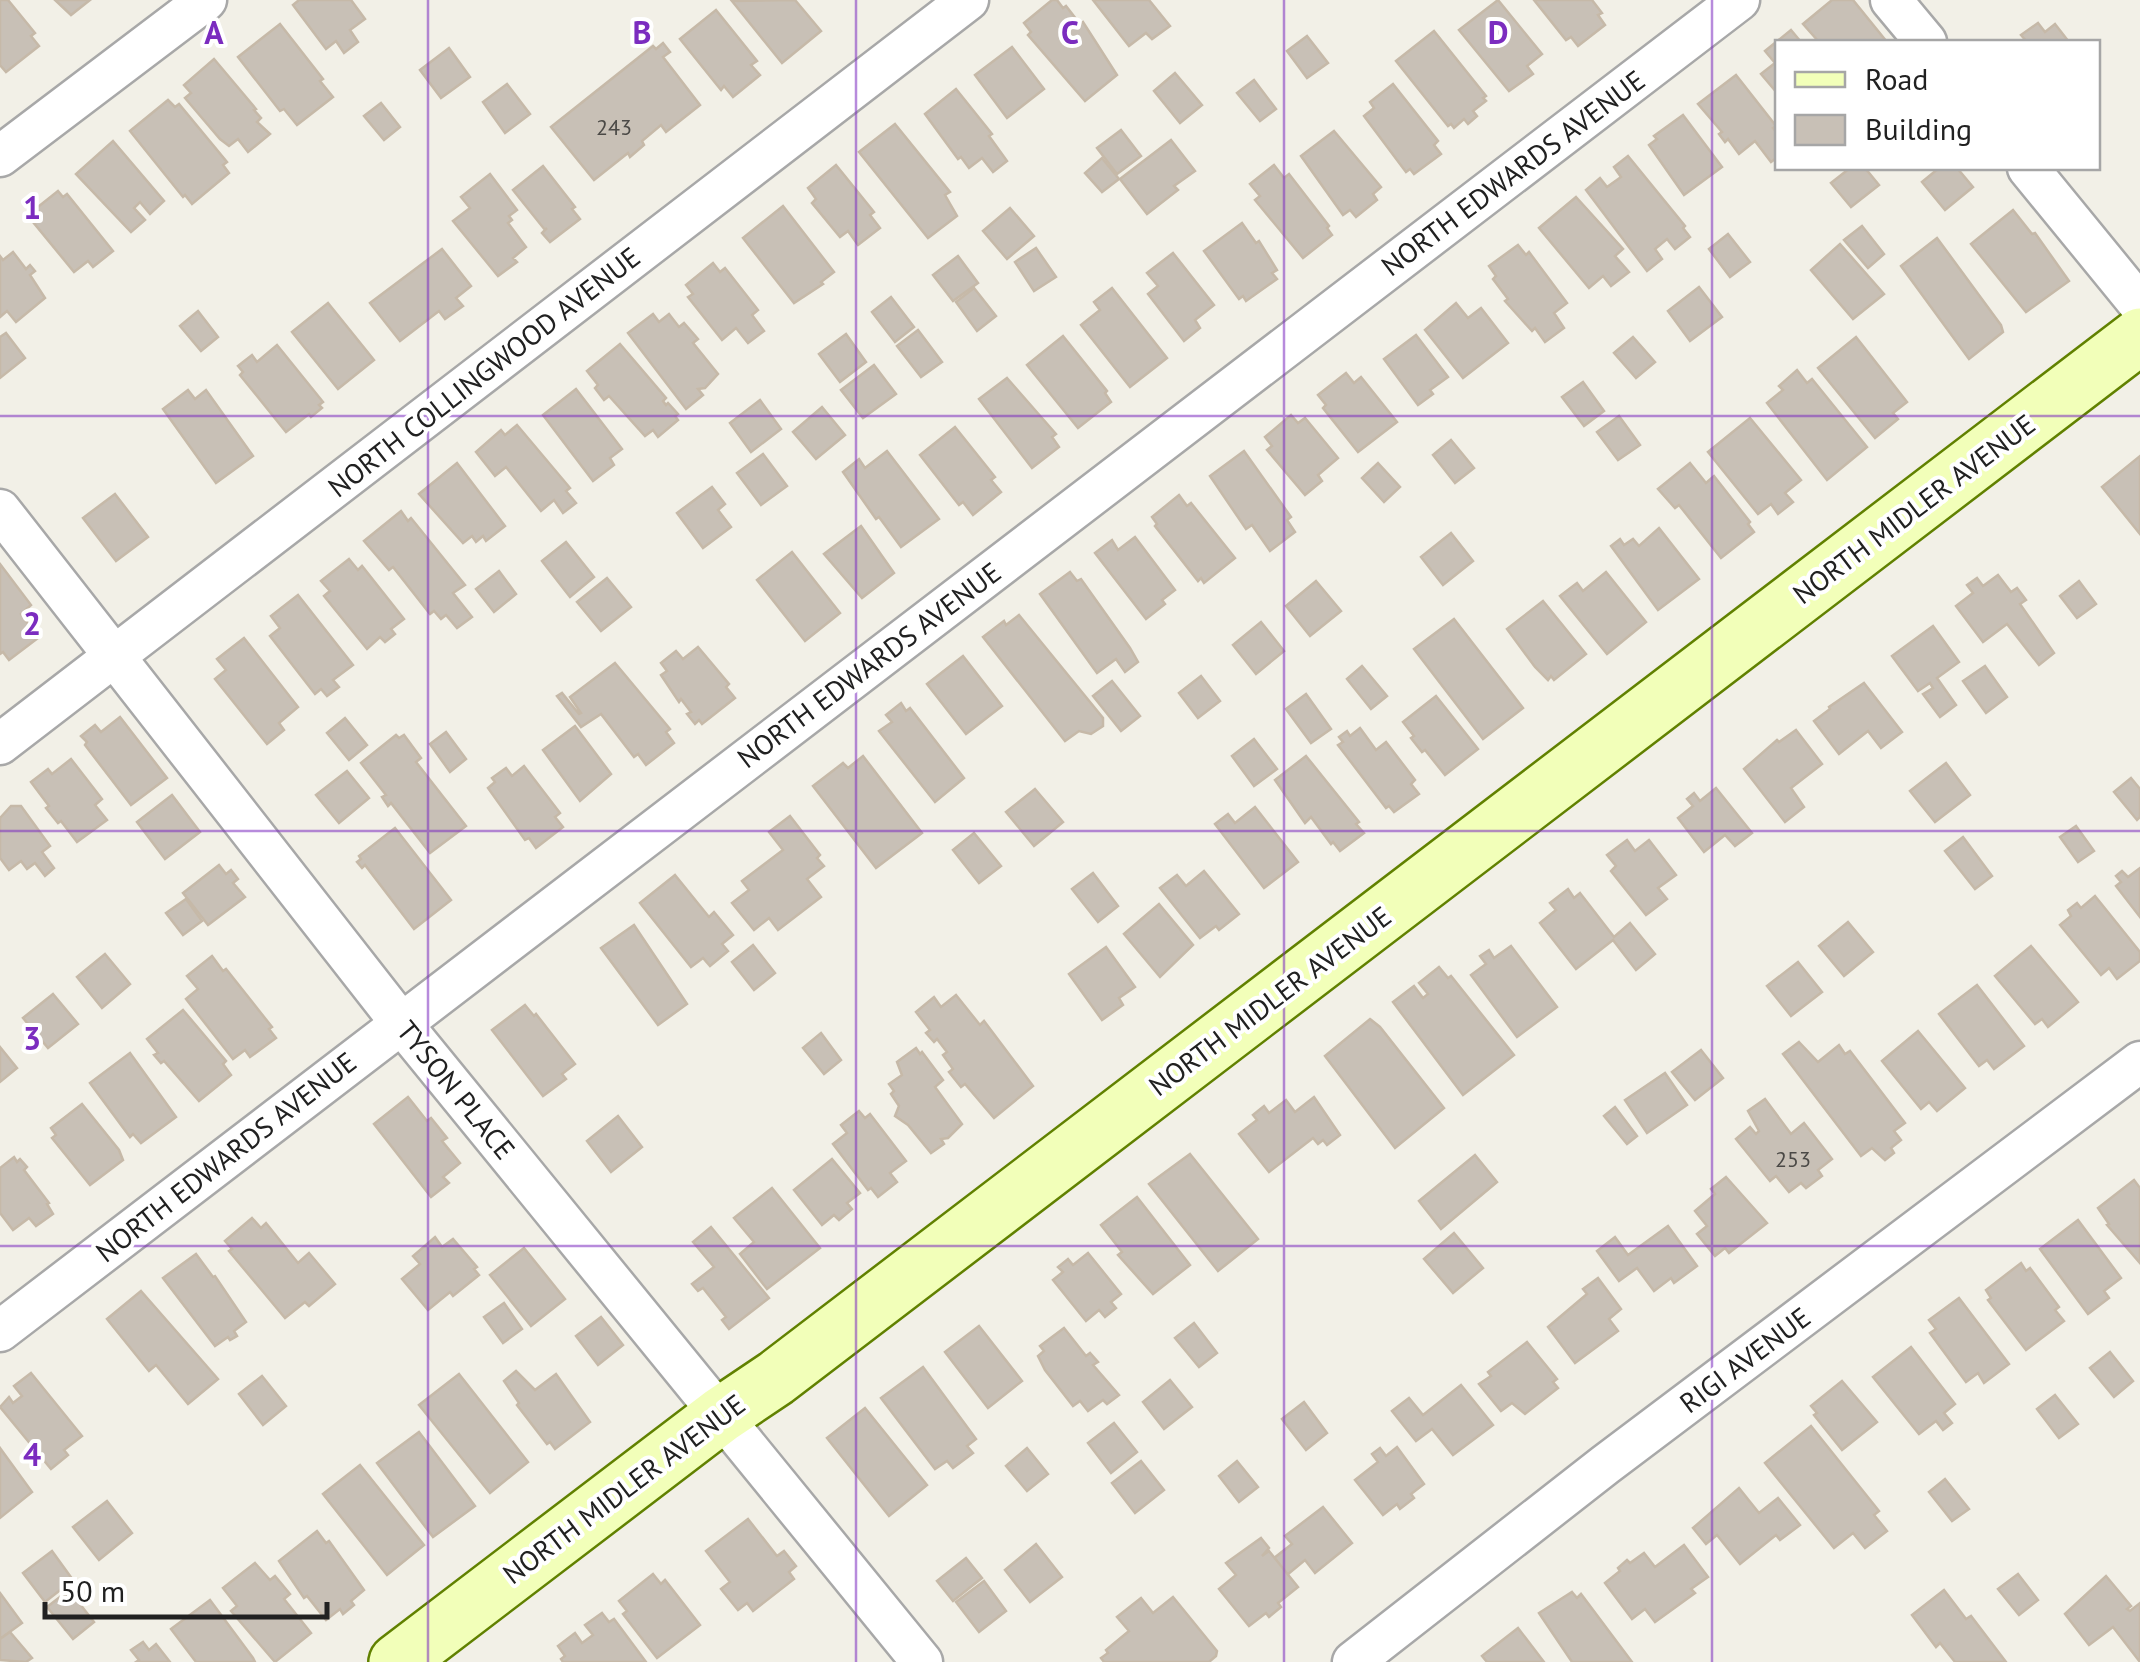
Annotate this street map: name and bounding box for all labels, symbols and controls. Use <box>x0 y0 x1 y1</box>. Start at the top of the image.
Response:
text: A <box>204 11 224 53</box>
text: B <box>633 11 651 53</box>
text: C <box>1061 11 1079 53</box>
text: D <box>1488 11 1508 53</box>
legend <box>1775 40 2100 170</box>
text: Road <box>1865 59 1929 98</box>
street label: NORTH EDWARDS AVENUE <box>1373 61 1652 284</box>
text: Building <box>1865 109 1972 148</box>
house number: 243 <box>596 113 632 141</box>
text: 1 <box>23 186 41 228</box>
street label: NORTH COLLINGWOOD AVENUE <box>320 238 647 505</box>
street label: NORTH MIDLER AVENUE <box>1785 405 2042 612</box>
street label: NORTH EDWARDS AVENUE <box>729 553 1008 776</box>
text: 2 <box>23 602 41 644</box>
street label: NORTH MIDLER AVENUE <box>1141 897 1398 1104</box>
street label: TYSON PLACE <box>389 1013 524 1167</box>
text: 3 <box>23 1017 41 1059</box>
street label: NORTH EDWARDS AVENUE <box>88 1043 364 1270</box>
house number: 253 <box>1775 1145 1811 1173</box>
street label: RIGI AVENUE <box>1672 1298 1818 1421</box>
street label: NORTH MIDLER AVENUE <box>495 1385 752 1592</box>
text: 4 <box>23 1433 41 1475</box>
scale bar <box>45 1557 328 1619</box>
text: 50 m <box>60 1571 125 1610</box>

